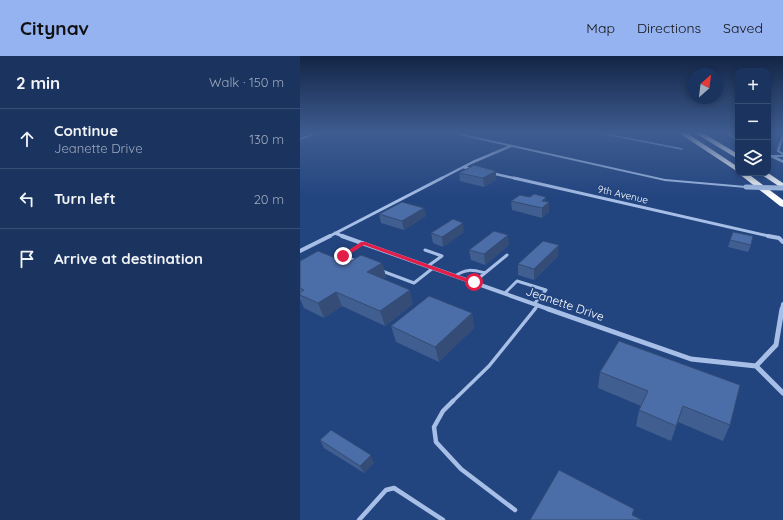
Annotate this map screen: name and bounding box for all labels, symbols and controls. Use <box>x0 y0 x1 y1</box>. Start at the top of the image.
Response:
text: Citynav <box>20 16 89 40</box>
text: Map <box>586 19 615 37</box>
text: Directions <box>637 19 701 37</box>
text: Saved <box>723 19 763 37</box>
north arrow <box>687 68 723 104</box>
map controls <box>735 68 771 176</box>
button: + <box>735 68 771 104</box>
text: 2 min <box>16 72 60 93</box>
text: Walk · 150 m <box>209 74 284 90</box>
button: − <box>735 104 771 140</box>
text: Continue <box>54 121 118 140</box>
icon: ahead <box>16 128 38 150</box>
text: 130 m <box>249 131 284 147</box>
text: Jeanette Drive <box>54 140 143 156</box>
button: layers <box>735 140 771 176</box>
street label: 9th Avenue <box>596 182 650 207</box>
icon: left <box>16 188 38 210</box>
text: Turn left <box>54 189 116 208</box>
text: 20 m <box>254 191 284 207</box>
route end <box>334 247 352 265</box>
icon: arrive <box>16 248 38 270</box>
text: Arrive at destination <box>54 249 203 268</box>
route start <box>465 273 483 291</box>
street label: Jeanette Drive <box>524 283 606 324</box>

